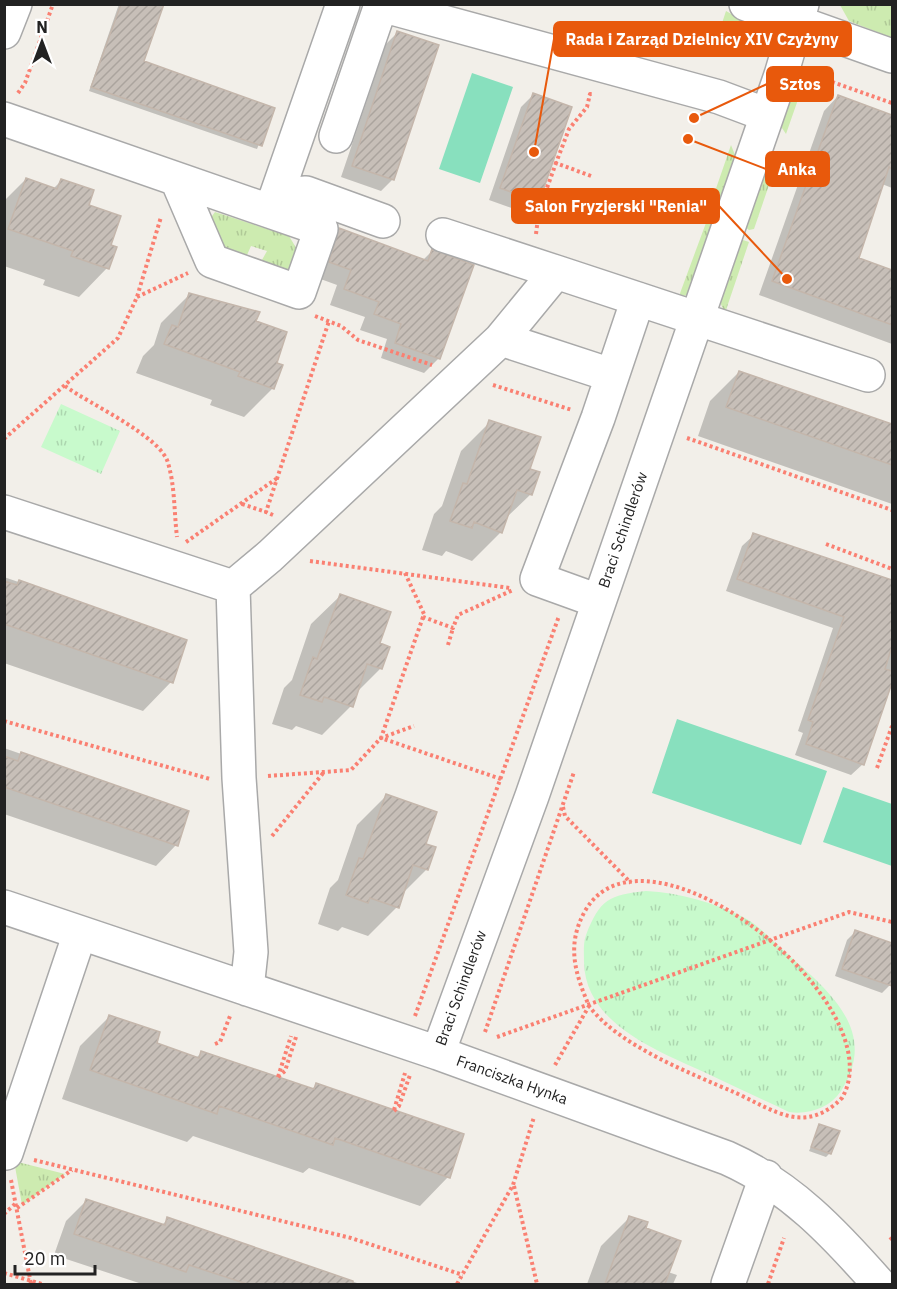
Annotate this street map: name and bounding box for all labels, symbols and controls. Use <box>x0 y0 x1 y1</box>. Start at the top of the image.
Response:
north arrow <box>12 12 72 72</box>
text: N <box>36 17 48 37</box>
callout: Rada i Zarząd Dzielnicy XIV Czyżyny <box>554 22 851 56</box>
text: Rada i Zarząd Dzielnicy XIV Czyżyny <box>565 29 839 49</box>
callout: Sztos <box>767 67 833 101</box>
text: Sztos <box>779 74 821 94</box>
callout: Anka <box>766 152 829 186</box>
text: Anka <box>778 159 816 179</box>
callout: Salon Fryzjerski "Renia" <box>512 189 719 223</box>
text: Salon Fryzjerski "Renia" <box>525 196 707 216</box>
street label: Braci Schindlerów <box>594 469 651 590</box>
street label: Braci Schindlerów <box>431 927 490 1048</box>
street label: Franciszka Hynka <box>454 1051 571 1109</box>
scale bar <box>15 1238 94 1276</box>
text: 20 m <box>24 1247 66 1270</box>

